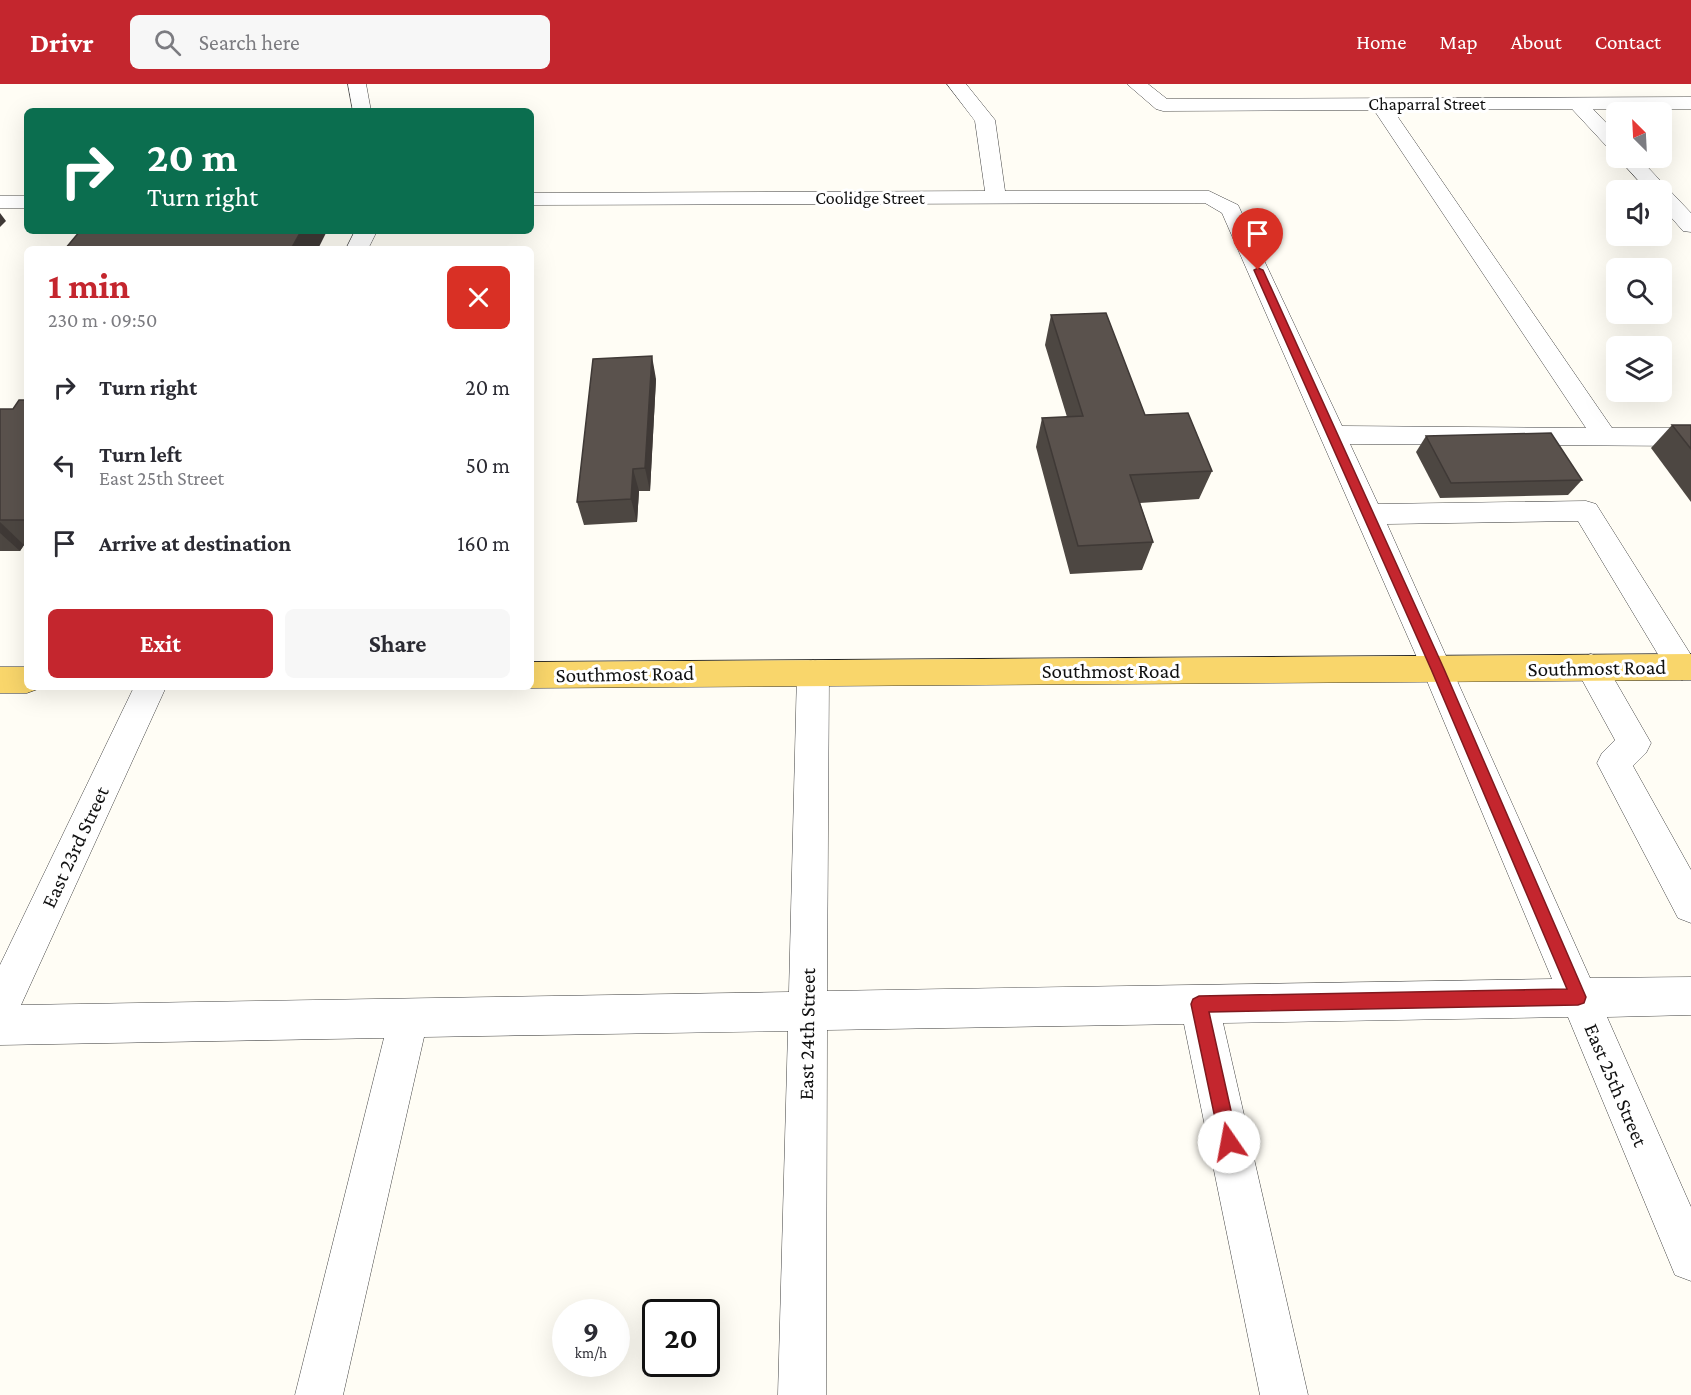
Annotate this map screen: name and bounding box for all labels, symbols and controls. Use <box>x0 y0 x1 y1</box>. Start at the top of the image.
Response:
search box <box>130 15 550 69</box>
icon: search <box>151 26 184 59</box>
text: Drivr <box>30 27 94 58</box>
text: Search here <box>199 30 300 55</box>
text: Home <box>1356 30 1406 54</box>
text: Map <box>1439 30 1478 54</box>
text: About <box>1511 30 1562 54</box>
text: Contact <box>1595 30 1661 54</box>
street label: Chaparral Street <box>1368 94 1487 114</box>
north arrow <box>1606 102 1672 168</box>
map controls <box>1606 102 1672 402</box>
icon: right <box>48 132 126 210</box>
text: 20 m <box>147 133 238 180</box>
button: sound <box>1606 180 1672 246</box>
text: Turn right <box>147 182 258 212</box>
street label: Coolidge Street <box>815 188 926 208</box>
pin <box>1232 208 1283 270</box>
icon: arrive <box>1241 217 1274 250</box>
button: search <box>1606 258 1672 324</box>
text: 1 min <box>48 266 130 306</box>
button: close <box>447 266 510 329</box>
text: 230 m · 09:50 <box>48 309 157 331</box>
button: layers <box>1606 336 1672 402</box>
icon: right <box>48 371 81 404</box>
text: Turn right <box>99 375 197 400</box>
text: 20 m <box>465 375 510 400</box>
text: Turn left <box>99 442 182 467</box>
icon: left <box>48 449 81 482</box>
text: 50 m <box>465 453 510 478</box>
text: East 25th Street <box>99 467 224 489</box>
icon: arrive <box>48 527 81 560</box>
text: Arrive at destination <box>99 531 291 556</box>
text: 160 m <box>457 531 510 556</box>
button: Exit <box>48 609 273 678</box>
button: Share <box>285 609 510 678</box>
street label: Southmost Road <box>1527 655 1667 681</box>
street label: Southmost Road <box>1042 659 1180 683</box>
street label: Southmost Road <box>555 661 695 687</box>
street label: East 23rd Street <box>36 781 114 912</box>
street label: East 24th Street <box>794 967 820 1100</box>
street label: East 25th Street <box>1579 1020 1653 1151</box>
position arrow <box>1197 1110 1261 1174</box>
speed limit sign: 20 <box>642 1299 720 1377</box>
text: 9 <box>583 1314 599 1347</box>
text: km/h <box>575 1345 607 1361</box>

